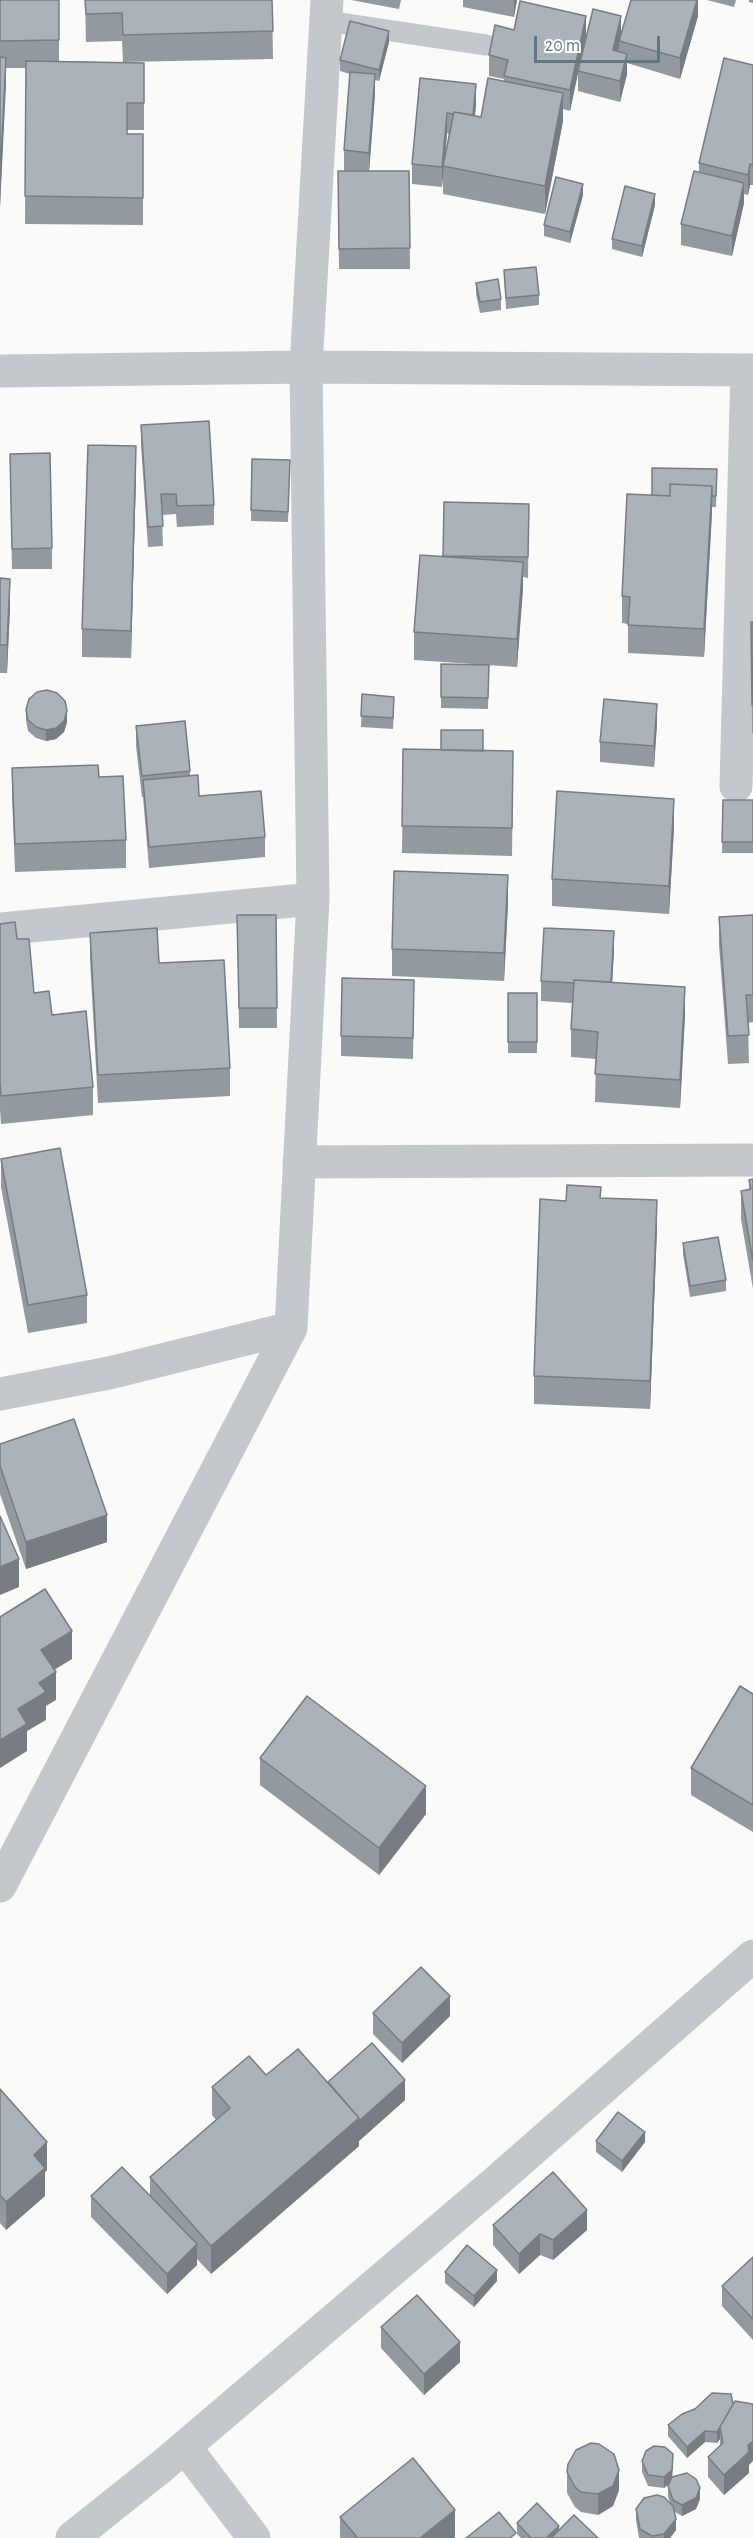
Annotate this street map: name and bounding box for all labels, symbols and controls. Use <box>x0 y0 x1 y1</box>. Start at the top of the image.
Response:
scale bar <box>537 24 663 62</box>
text: 20 m <box>545 37 580 55</box>

